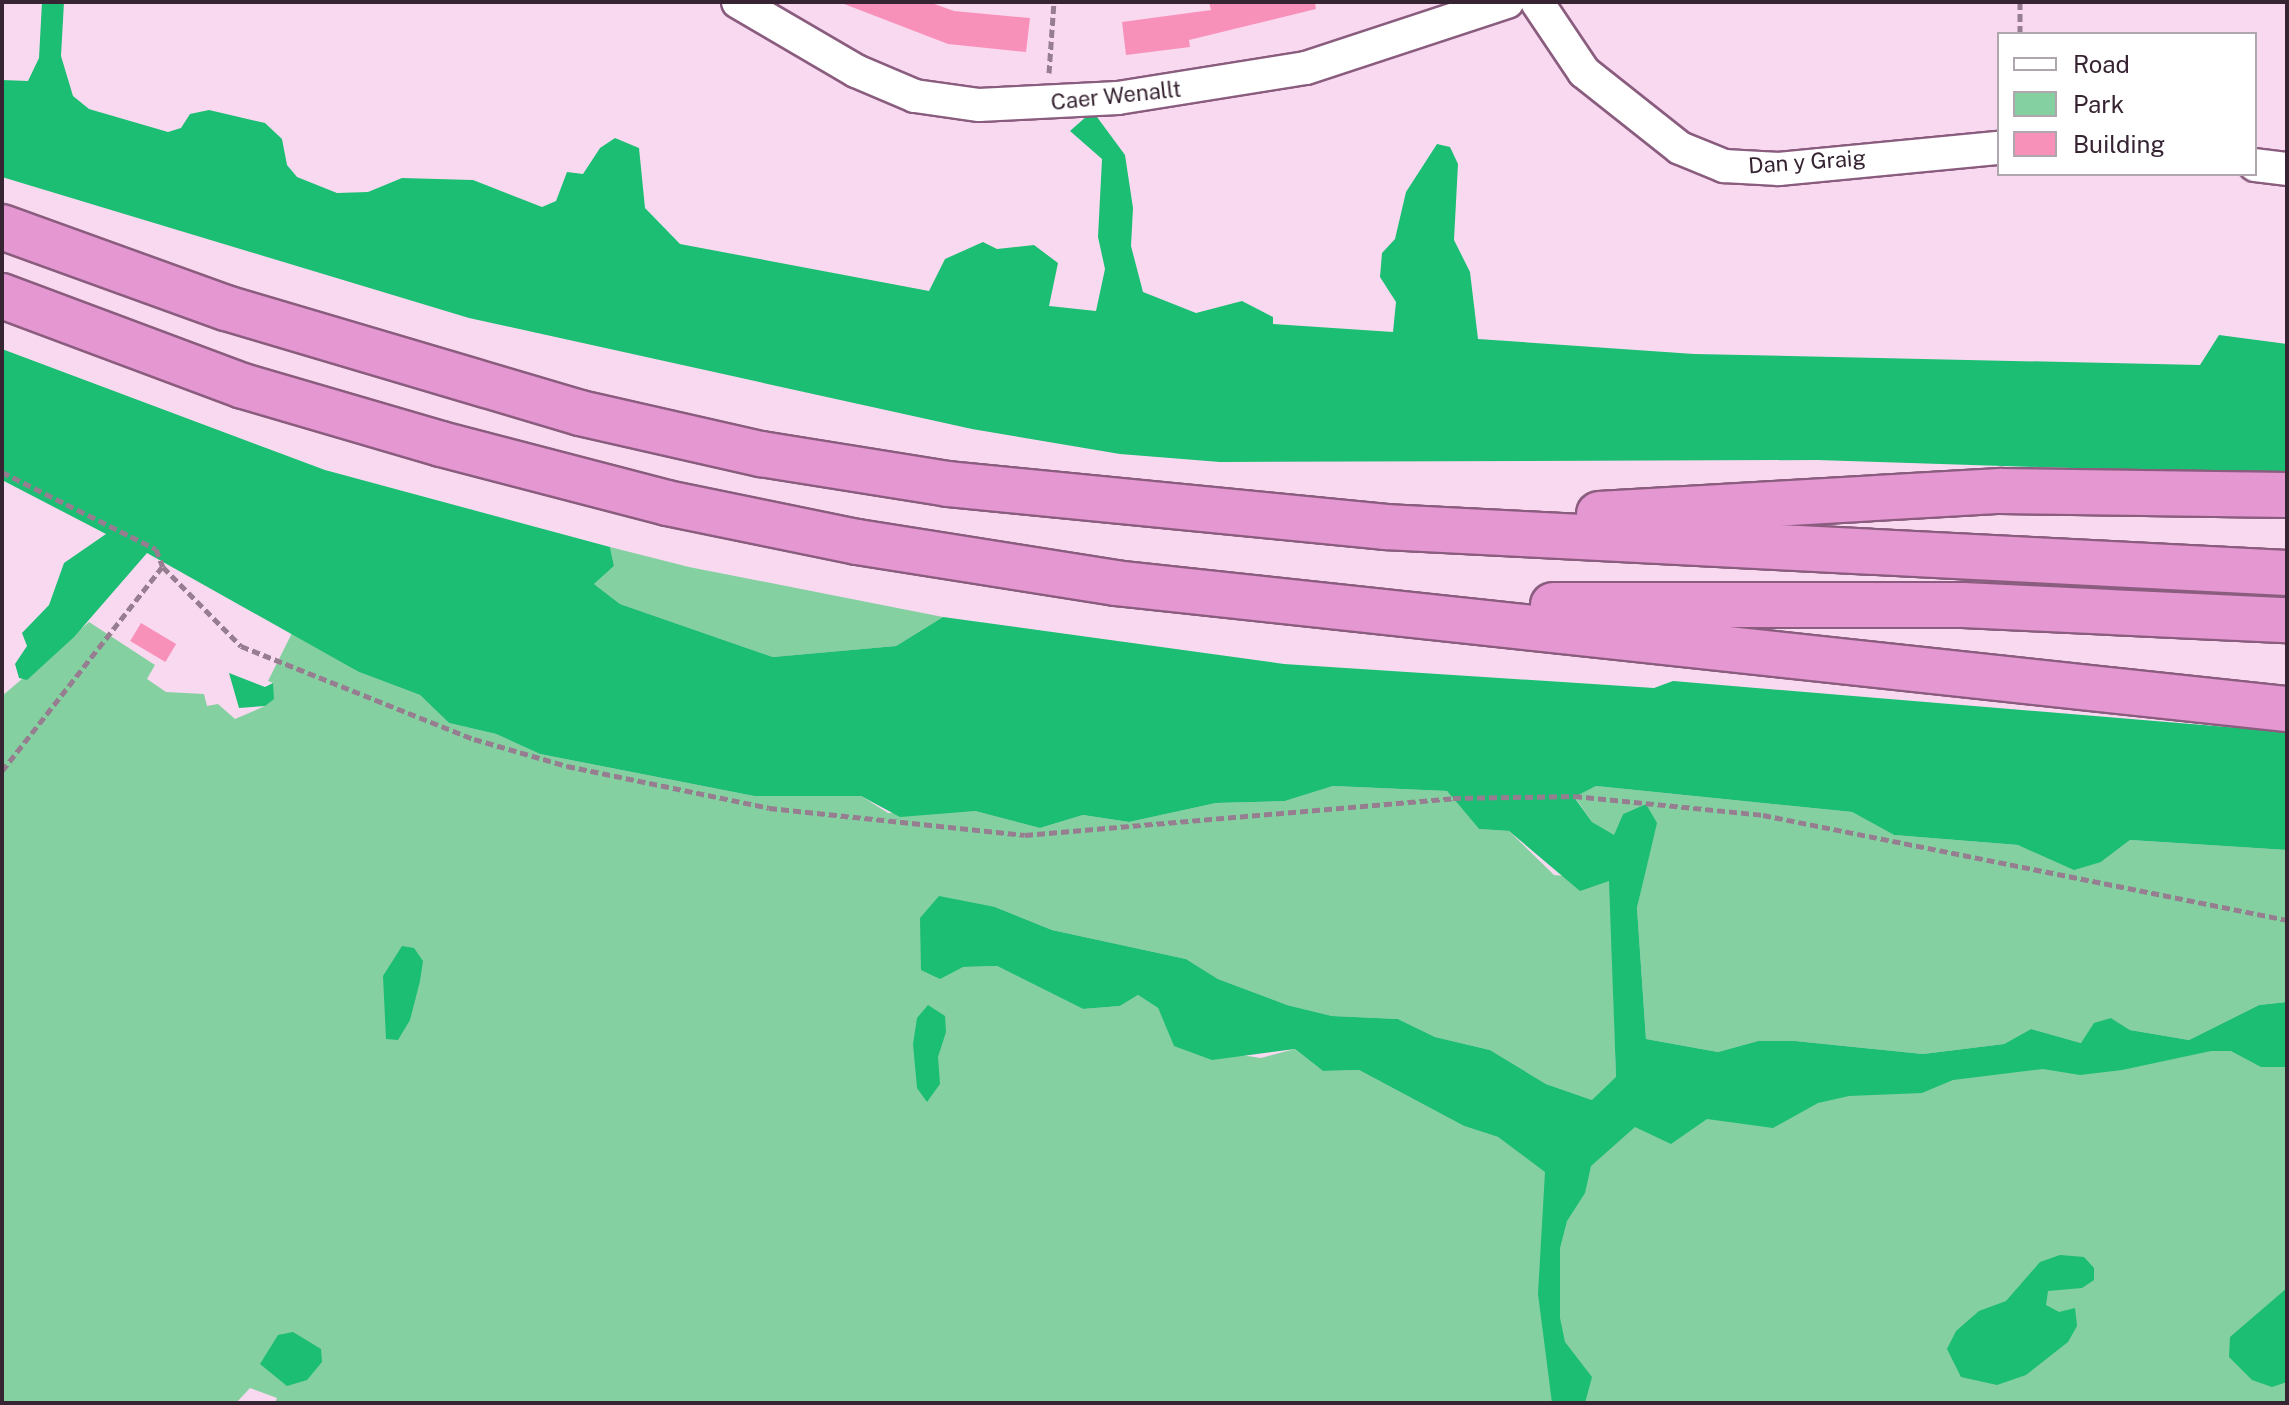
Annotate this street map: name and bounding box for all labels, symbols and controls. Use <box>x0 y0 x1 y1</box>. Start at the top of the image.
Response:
legend <box>1997 32 2257 176</box>
text: Road <box>2073 50 2130 78</box>
street label: Caer Wenallt <box>1049 76 1183 116</box>
text: Park <box>2073 90 2124 118</box>
text: Building <box>2073 130 2165 158</box>
street label: Dan y Graig <box>1747 145 1867 179</box>

